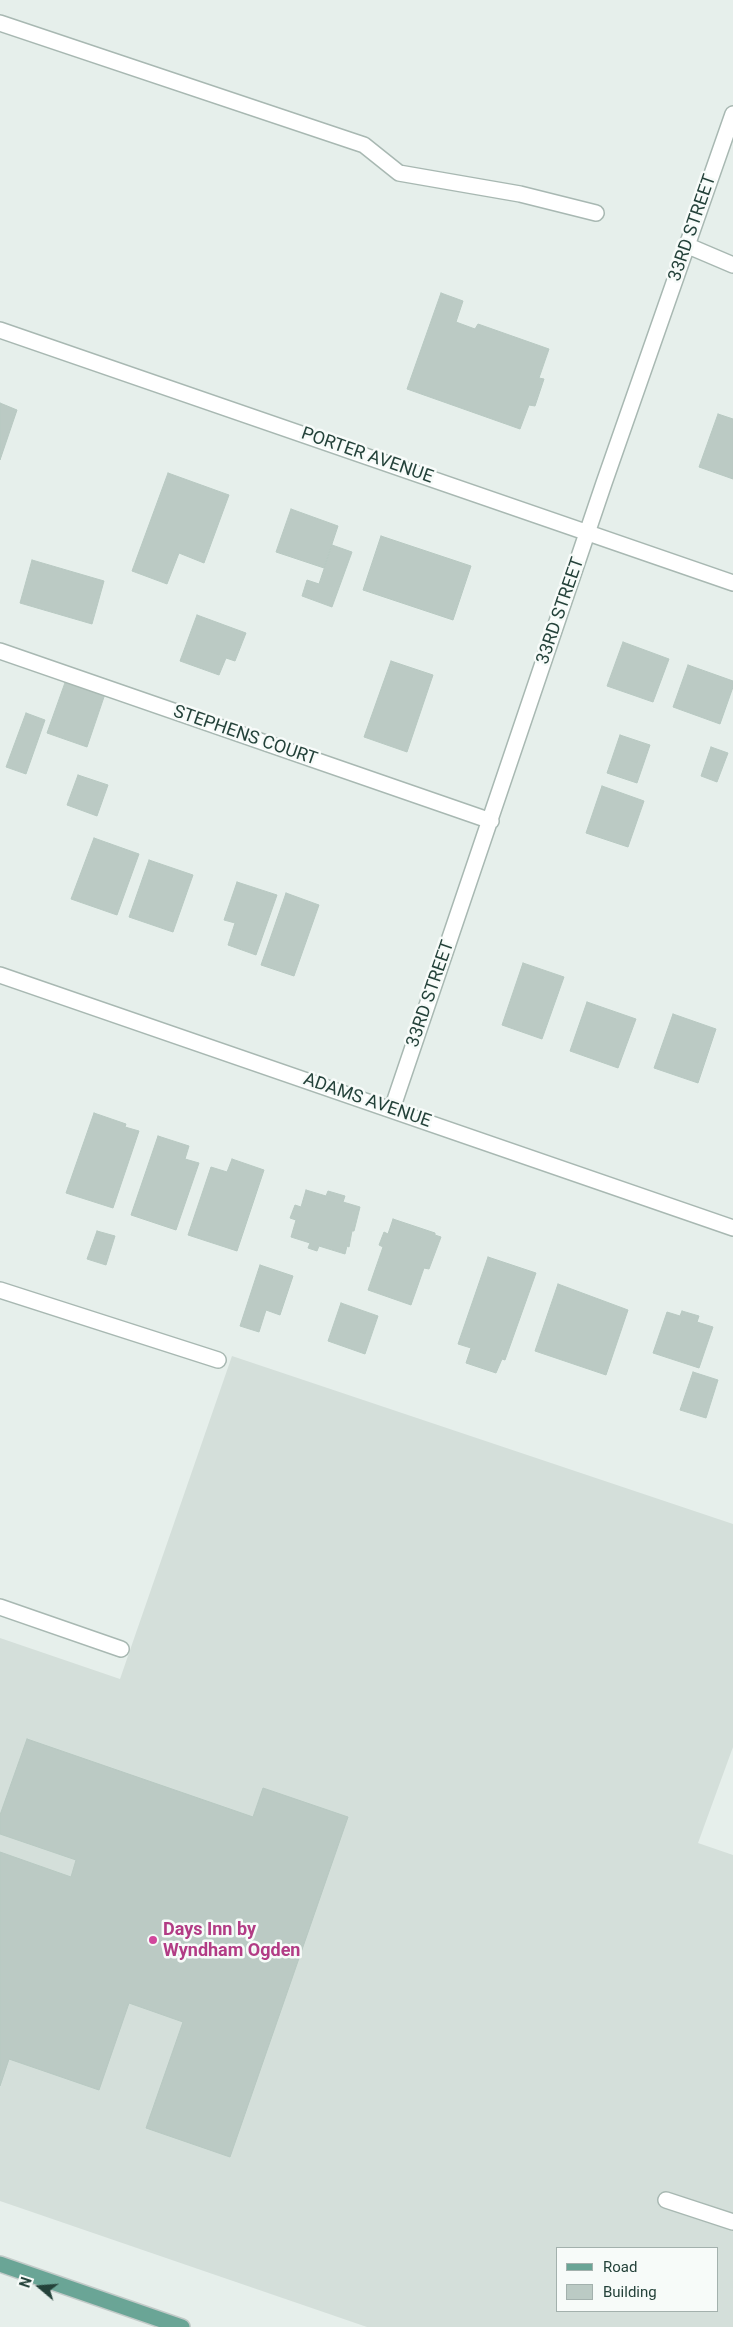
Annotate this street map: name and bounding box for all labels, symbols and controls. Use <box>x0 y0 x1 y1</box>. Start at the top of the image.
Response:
street label: 33RD STREET <box>665 172 721 284</box>
street label: PORTER AVENUE <box>298 423 436 489</box>
street label: 33RD STREET <box>533 555 589 667</box>
street label: STEPHENS COURT <box>170 701 320 771</box>
street label: 33RD STREET <box>403 938 459 1050</box>
street label: ADAMS AVENUE <box>300 1069 434 1133</box>
place label: Days Inn by Wyndham Ogden <box>163 1919 300 1962</box>
marker: Days Inn by Wyndham Ogden <box>147 1934 159 1946</box>
legend <box>556 2247 718 2312</box>
text: Road <box>603 2258 637 2276</box>
north arrow <box>15 2262 65 2312</box>
text: N <box>17 2275 35 2290</box>
text: Building <box>603 2283 657 2301</box>

